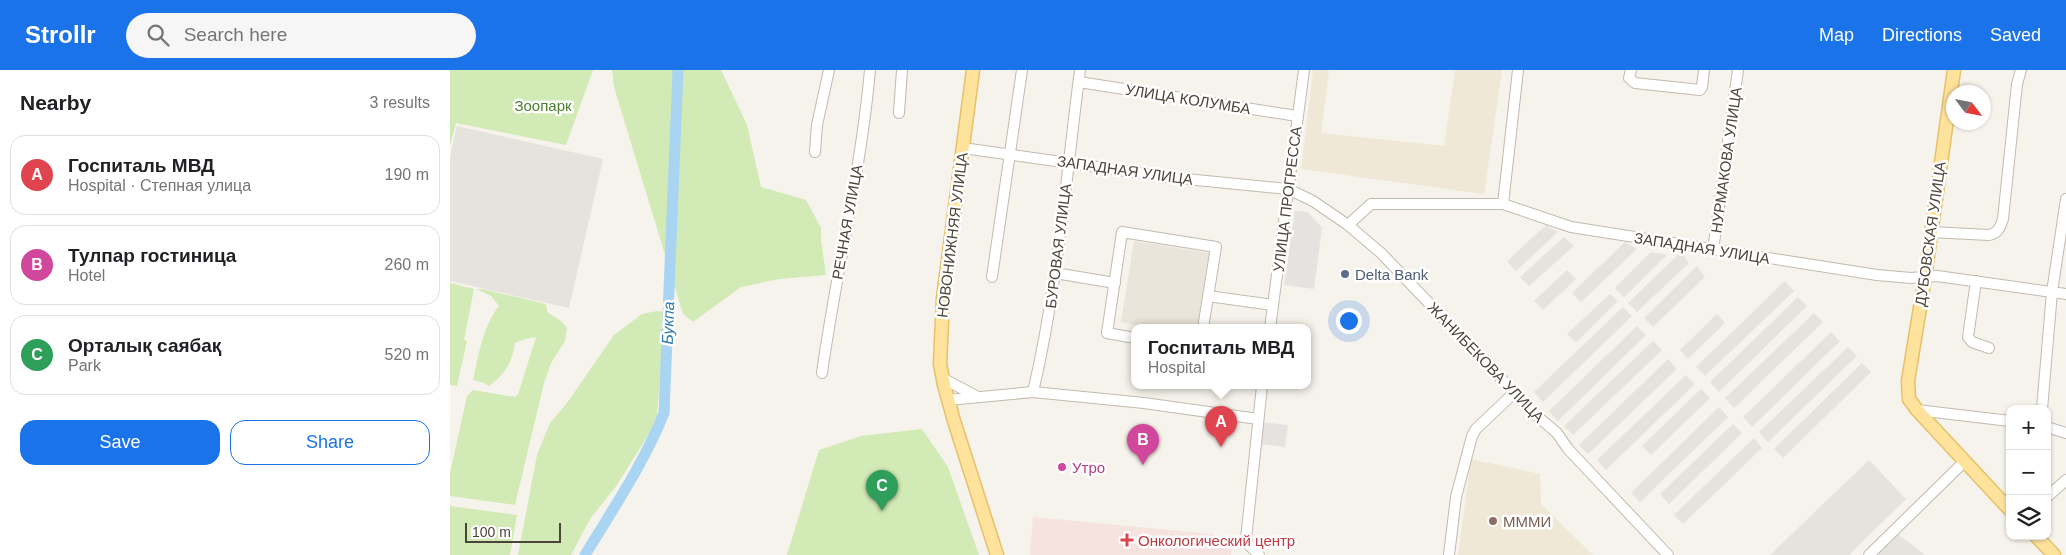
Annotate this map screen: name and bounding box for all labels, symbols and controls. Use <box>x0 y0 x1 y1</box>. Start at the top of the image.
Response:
search box <box>126 13 476 58</box>
text: Strollr <box>25 21 96 48</box>
icon: search <box>144 21 172 49</box>
text: Search here <box>184 24 287 45</box>
text: Map <box>1819 25 1854 45</box>
text: Directions <box>1882 25 1962 45</box>
text: Saved <box>1990 25 2041 45</box>
street label: УЛИЦА КОЛУМБА <box>1124 81 1252 117</box>
north arrow <box>1946 85 1991 130</box>
street label: НУРМАКОВА УЛИЦА <box>1707 86 1745 234</box>
text: Nearby <box>20 91 91 114</box>
text: 3 results <box>370 94 430 111</box>
park label: Зоопарк <box>514 97 572 114</box>
street label: УЛИЦА ПРОГРЕССА <box>1270 125 1304 273</box>
street label: НОВОНИЖНЯЯ УЛИЦА <box>933 151 971 319</box>
street label: ЗАПАДНАЯ УЛИЦА <box>1056 152 1194 188</box>
text: Госпиталь МВД <box>68 155 215 176</box>
street label: ДУБОВСКАЯ УЛИЦА <box>1911 161 1949 307</box>
street label: РЕЧНАЯ УЛИЦА <box>829 163 865 281</box>
text: A <box>31 166 43 183</box>
text: 190 m <box>385 166 429 183</box>
text: Hospital · Степная улица <box>68 177 251 194</box>
street label: БУРОВАЯ УЛИЦА <box>1042 183 1074 309</box>
street label: ЗАПАДНАЯ УЛИЦА <box>1633 229 1771 267</box>
text: Тулпар гостиница <box>68 245 236 266</box>
text: B <box>31 256 43 273</box>
text: 260 m <box>385 256 429 273</box>
place label: Delta Bank <box>1355 266 1429 283</box>
text: Hotel <box>68 267 105 284</box>
marker: Delta Bank <box>1339 268 1351 280</box>
street label: ЖАНИБЕКОВА УЛИЦА <box>1424 299 1548 425</box>
water label: Букпа <box>659 301 677 345</box>
your location <box>1336 308 1362 334</box>
popup <box>1131 324 1311 389</box>
text: Орталық саябақ <box>68 335 221 356</box>
text: Госпиталь МВД <box>1148 337 1294 358</box>
text: C <box>31 346 43 363</box>
text: 520 m <box>385 346 429 363</box>
text: Park <box>68 357 101 374</box>
text: Hospital <box>1148 359 1205 376</box>
map controls <box>2006 405 2051 540</box>
button: + <box>2006 405 2051 450</box>
pin: A <box>1205 406 1237 447</box>
button: Save <box>20 420 220 465</box>
button: Share <box>230 420 430 465</box>
pin: B <box>1127 424 1159 465</box>
button: − <box>2006 450 2051 495</box>
place label: Утро <box>1072 459 1105 476</box>
marker: Утро <box>1056 461 1068 473</box>
pin: C <box>866 470 898 511</box>
button: layers <box>2006 495 2051 540</box>
place label: МММИ <box>1503 513 1551 530</box>
marker: МММИ <box>1487 515 1499 527</box>
scale bar <box>465 520 561 543</box>
text: 100 m <box>472 524 511 540</box>
place label: Онкологический центр <box>1138 532 1295 549</box>
marker: Онкологический центр <box>1120 533 1134 547</box>

